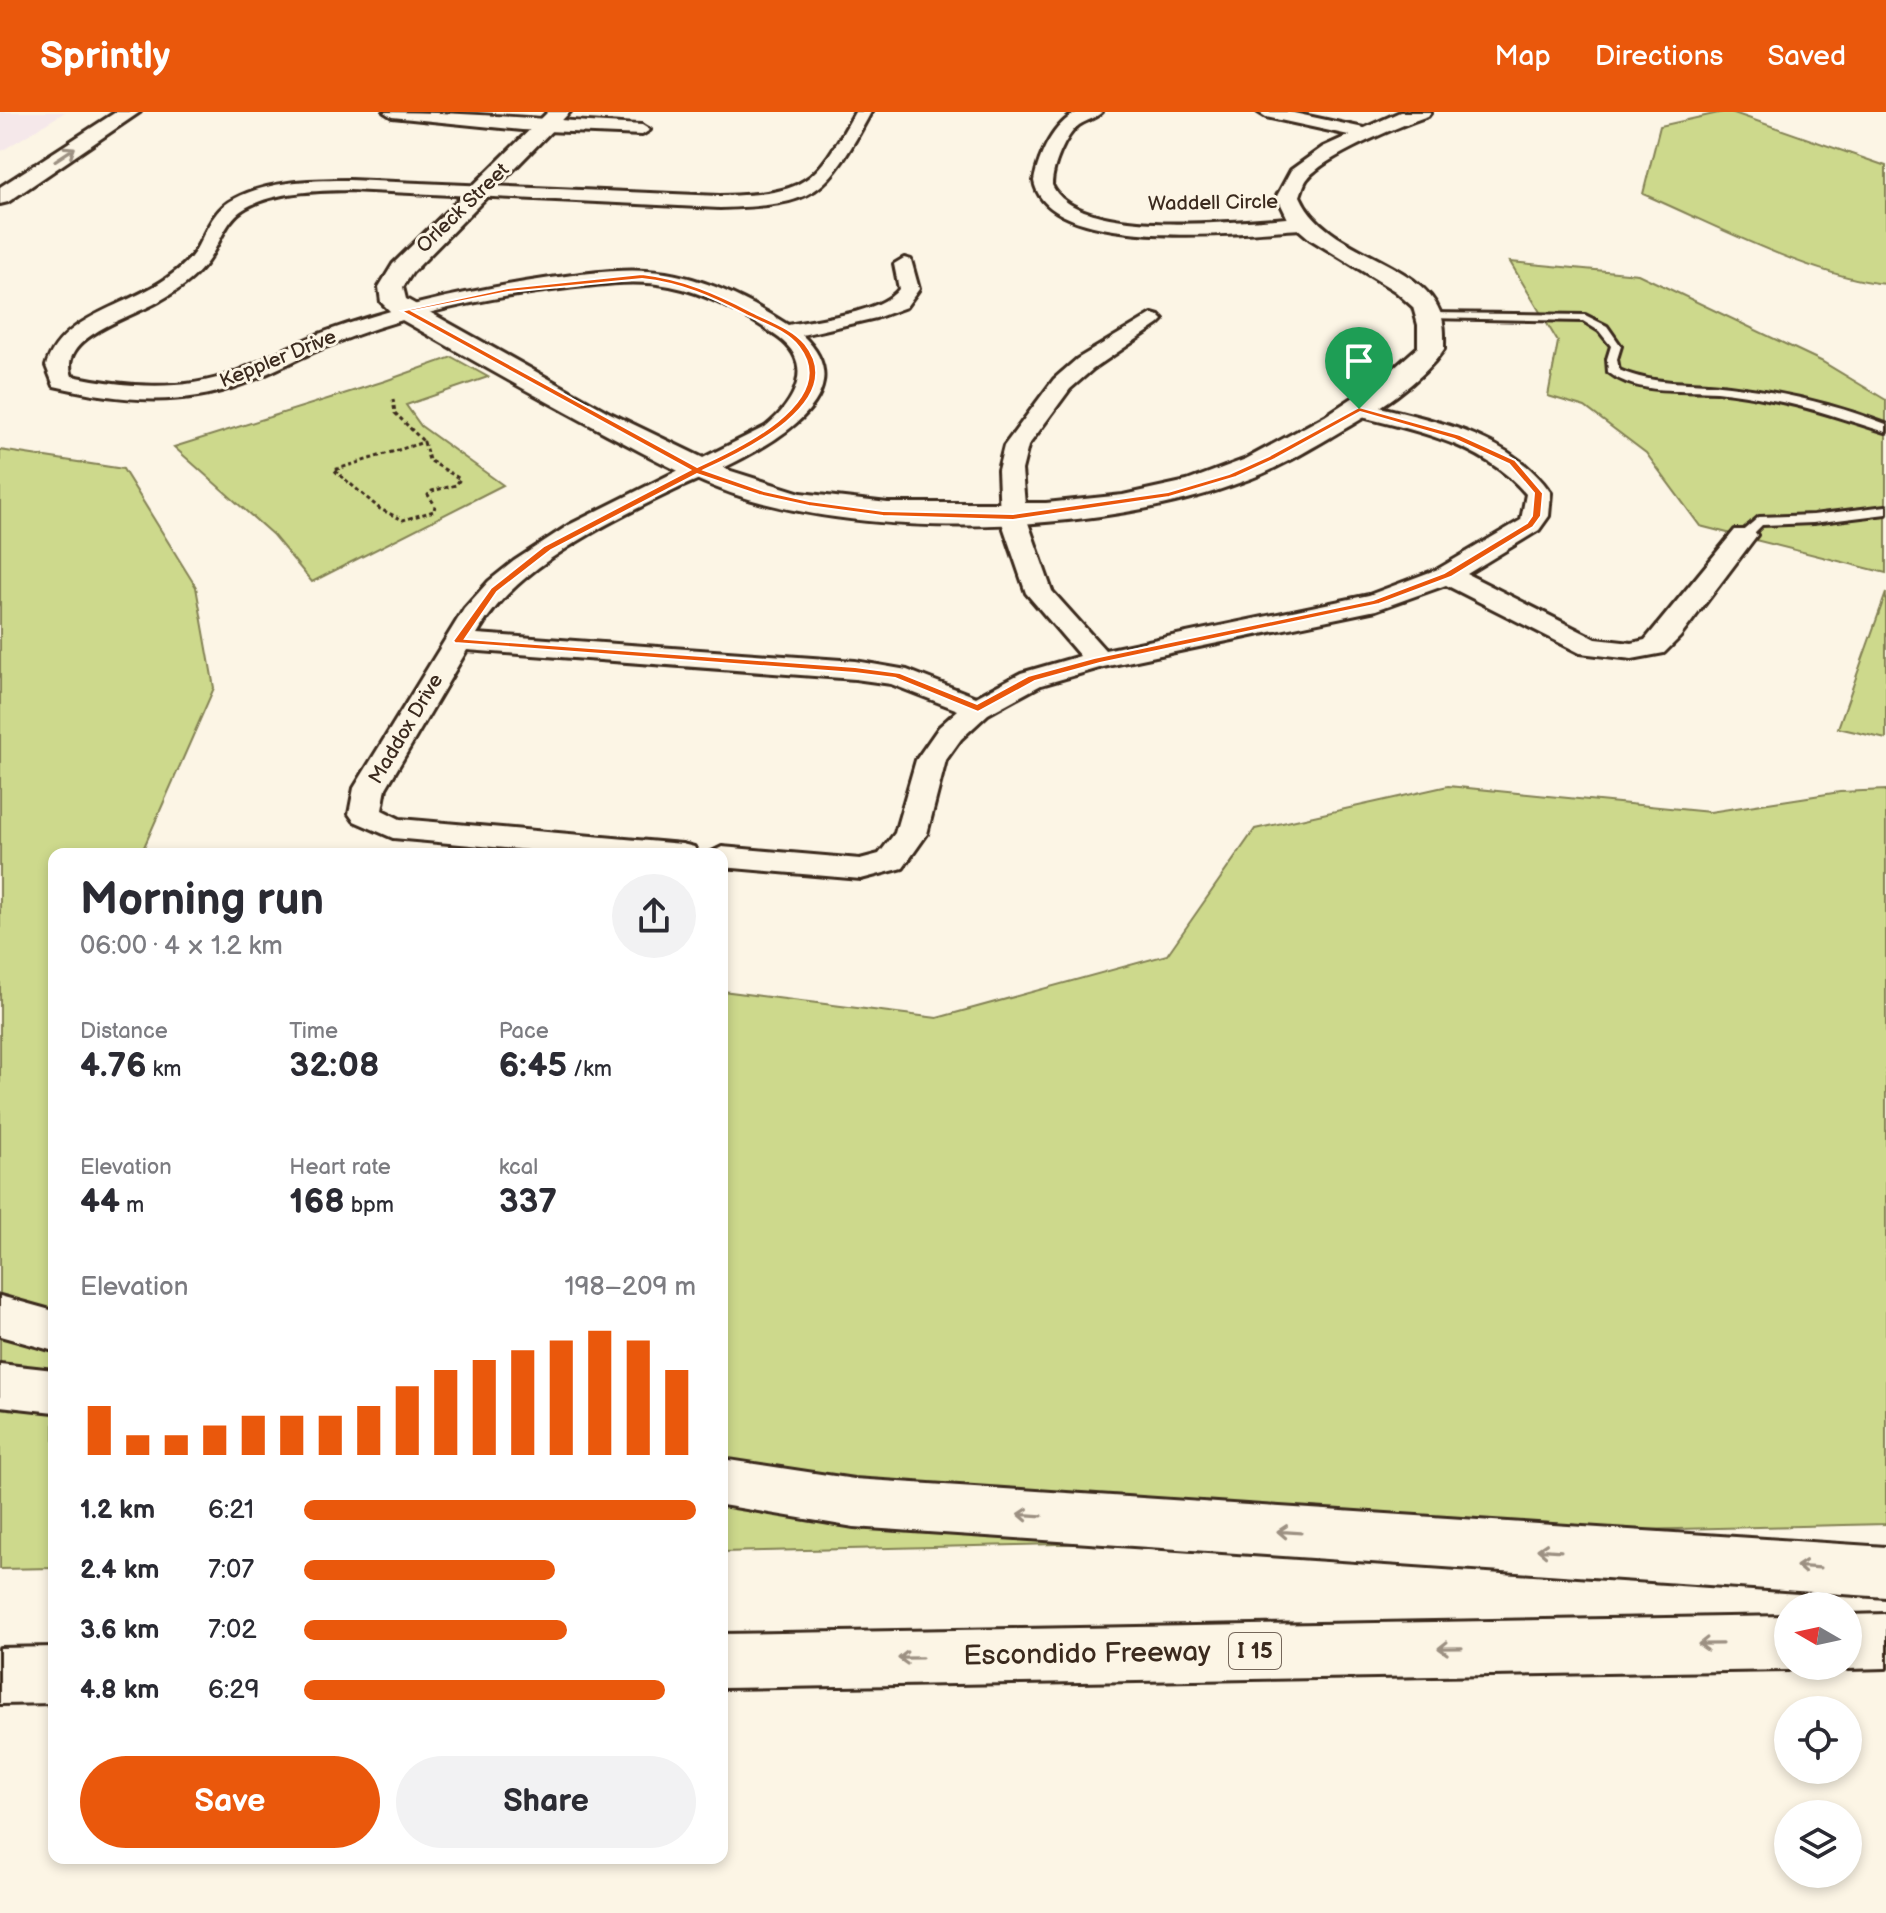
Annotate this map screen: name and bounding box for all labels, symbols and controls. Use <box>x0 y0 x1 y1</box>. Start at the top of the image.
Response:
text: Sprintly <box>40 34 170 79</box>
text: Map <box>1494 40 1551 73</box>
text: Directions <box>1595 40 1723 73</box>
text: Saved <box>1767 40 1846 73</box>
one-way arrow <box>53 146 76 162</box>
street label: Orleck Street <box>412 158 514 258</box>
street label: Waddell Circle <box>1148 190 1278 216</box>
street label: Keppler Drive <box>216 325 340 393</box>
pin <box>1325 327 1393 409</box>
icon: arrive <box>1337 339 1381 383</box>
street label: Maddox Drive <box>364 670 448 788</box>
text: Morning run <box>80 874 324 927</box>
button: share <box>612 874 696 958</box>
text: 06:00 · 4 × 1.2 km <box>80 931 283 962</box>
text: Distance <box>80 1018 168 1045</box>
text: Time <box>289 1018 338 1045</box>
text: Pace <box>499 1018 549 1045</box>
text: 4.76 <box>80 1045 147 1086</box>
text: 32:08 <box>289 1045 379 1086</box>
text: 6:45 <box>499 1045 567 1086</box>
text: km <box>147 1056 182 1083</box>
text: /km <box>567 1056 612 1083</box>
text: Elevation <box>80 1154 172 1181</box>
text: Heart rate <box>289 1154 391 1181</box>
text: kcal <box>499 1154 538 1181</box>
text: 44 <box>80 1181 120 1222</box>
text: 168 <box>289 1181 345 1222</box>
text: 337 <box>499 1181 557 1222</box>
text: m <box>120 1192 144 1219</box>
text: bpm <box>345 1192 394 1219</box>
text: Elevation <box>80 1272 188 1303</box>
text: 198–209 m <box>564 1272 696 1303</box>
text: 1.2 km <box>80 1495 155 1526</box>
text: 6:21 <box>208 1495 254 1526</box>
one-way arrow <box>1017 1507 1044 1522</box>
one-way arrow <box>1276 1524 1303 1539</box>
one-way arrow <box>1536 1542 1563 1557</box>
text: 2.4 km <box>80 1555 159 1586</box>
text: 7:07 <box>208 1555 254 1586</box>
one-way arrow <box>1795 1559 1822 1574</box>
north arrow <box>1774 1592 1862 1680</box>
map controls <box>1774 1592 1862 1888</box>
text: 3.6 km <box>80 1615 159 1646</box>
text: 7:02 <box>208 1615 257 1646</box>
road number: I 15 <box>1229 1633 1281 1669</box>
street label: Escondido Freeway <box>963 1635 1211 1673</box>
one-way arrow <box>1697 1636 1724 1652</box>
one-way arrow <box>1437 1640 1464 1656</box>
one-way arrow <box>897 1650 924 1665</box>
text: 4.8 km <box>80 1675 159 1706</box>
text: 6:29 <box>208 1675 260 1706</box>
button: locate <box>1774 1696 1862 1784</box>
button: Save <box>80 1756 380 1848</box>
button: Share <box>396 1756 696 1848</box>
button: layers <box>1774 1800 1862 1888</box>

